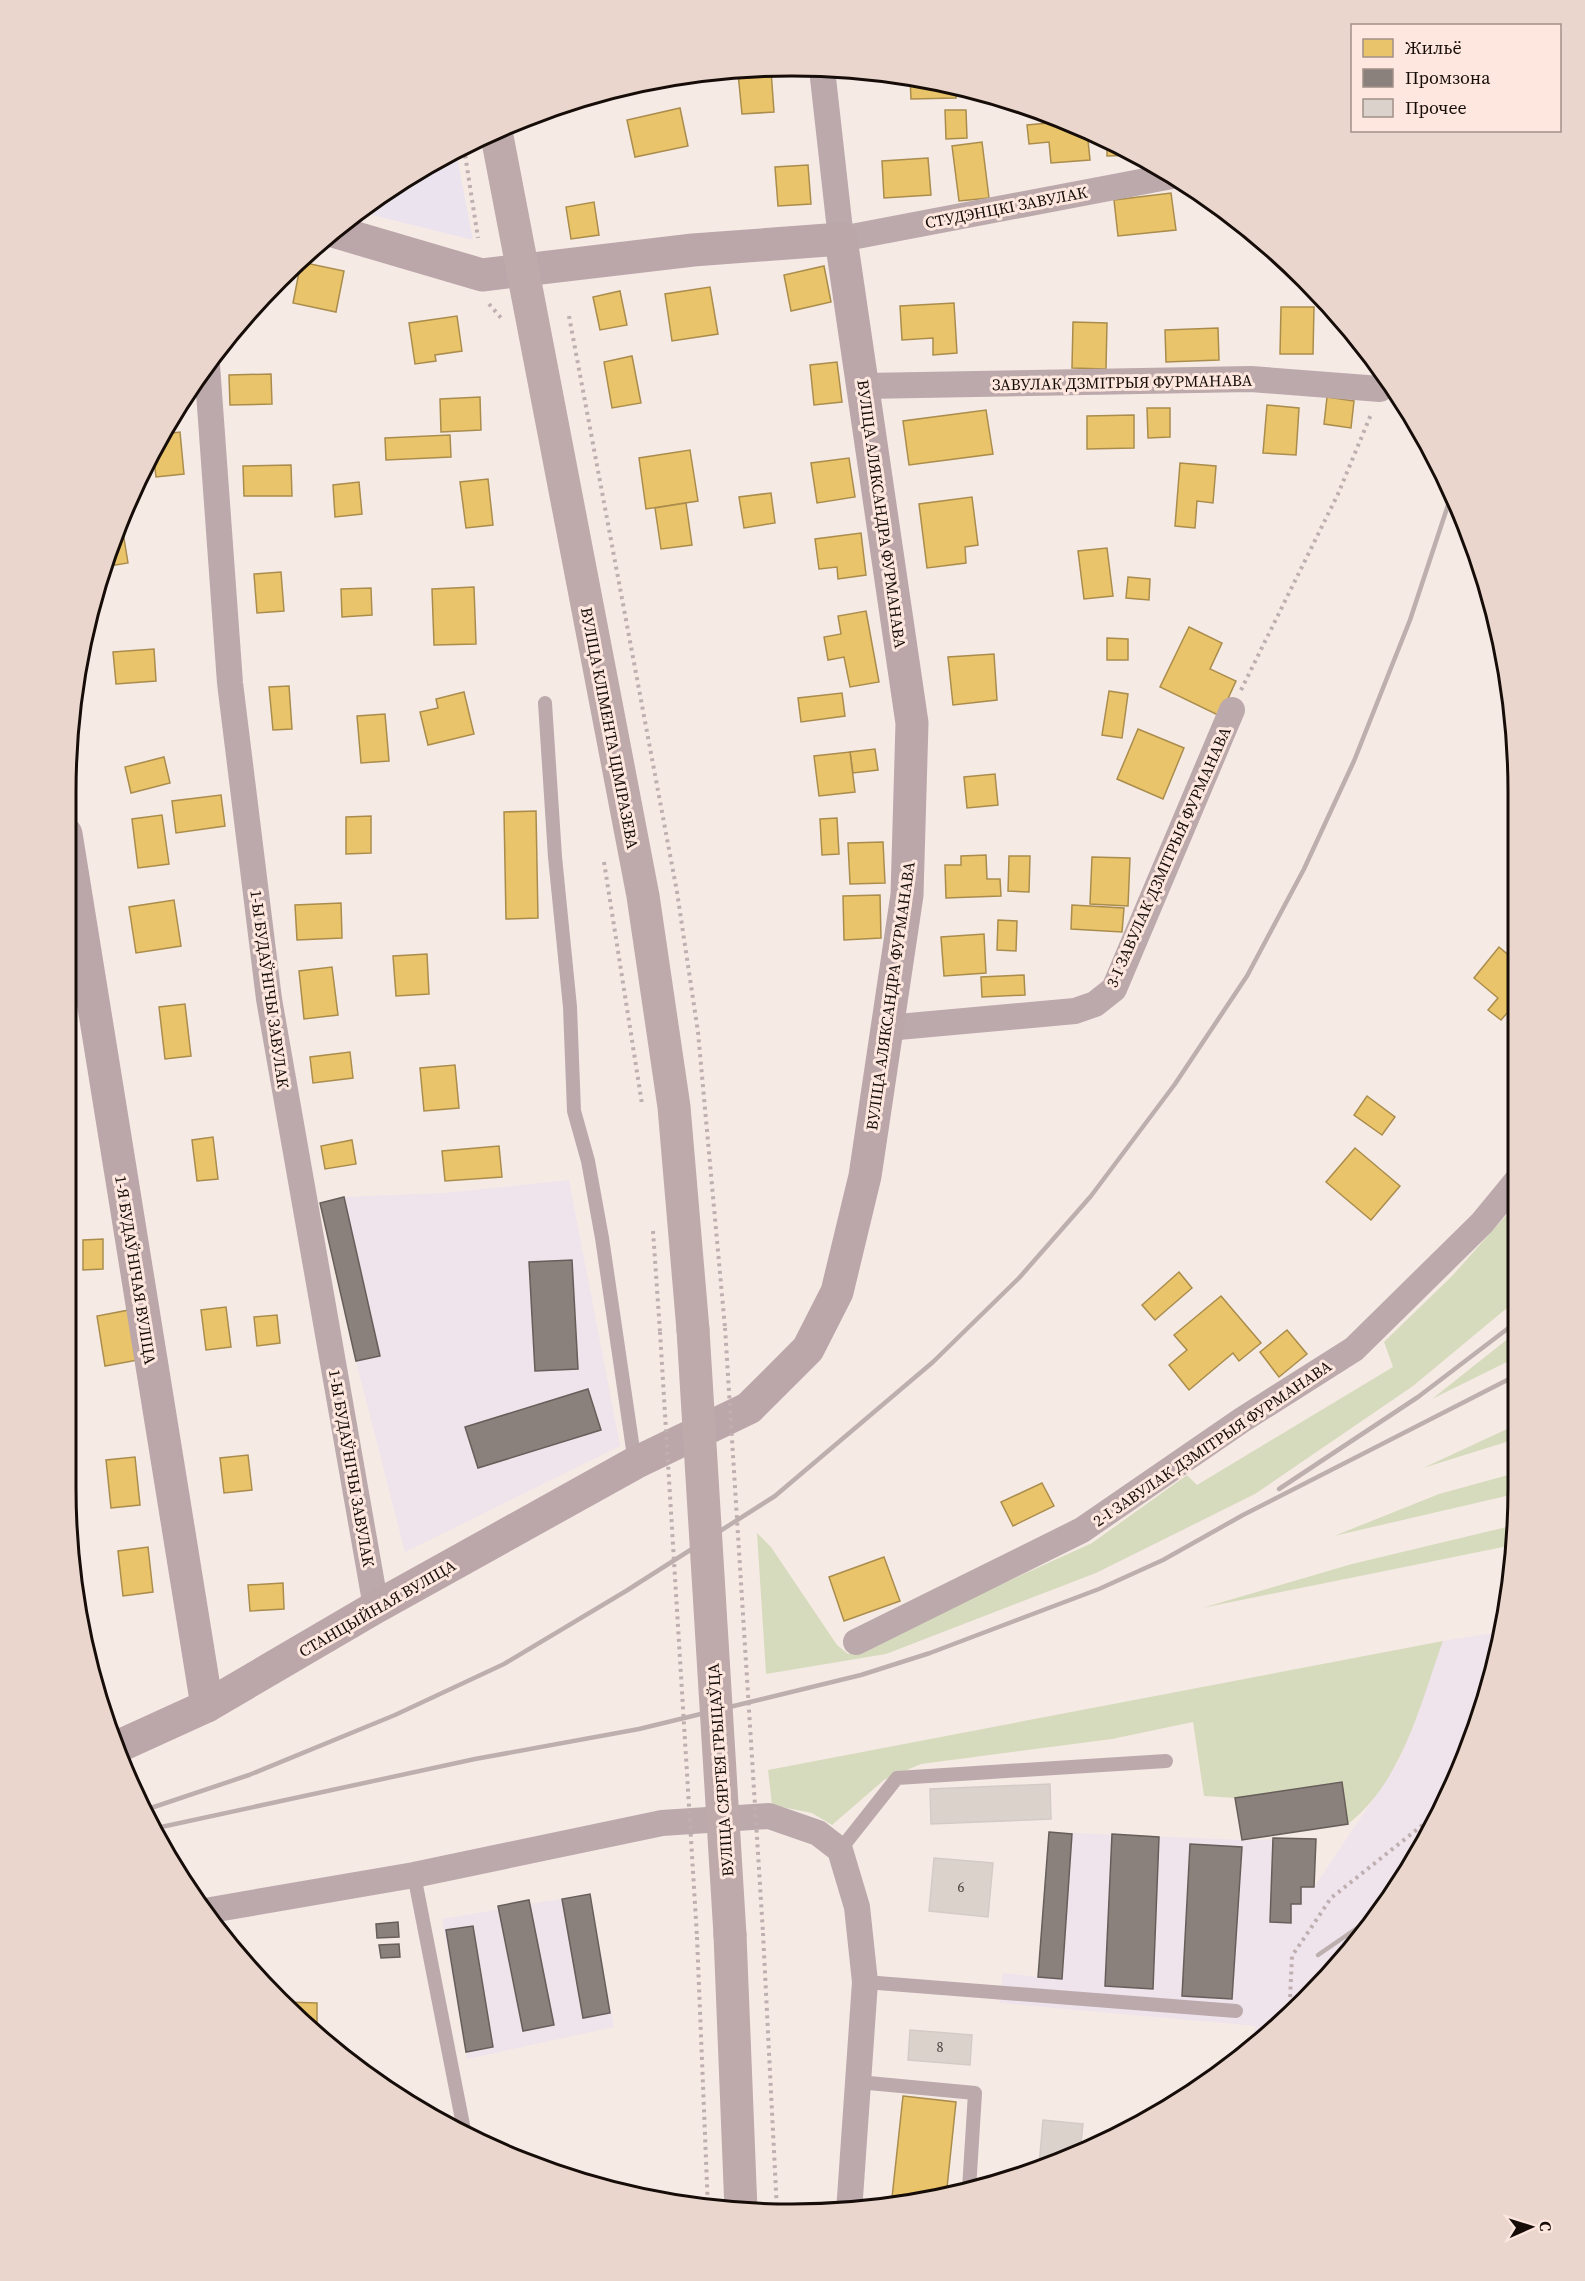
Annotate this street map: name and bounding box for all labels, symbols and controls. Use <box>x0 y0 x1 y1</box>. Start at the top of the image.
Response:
legend <box>1351 24 1561 132</box>
text: Жильё <box>1405 35 1462 60</box>
text: Промзона <box>1405 65 1491 90</box>
text: Прочее <box>1405 95 1467 120</box>
street label: СТУДЭНЦКІ ЗАВУЛАК <box>923 180 1089 234</box>
street label: ЗАВУЛАК ДЗМІТРЫЯ ФУРМАНАВА <box>992 369 1253 395</box>
street label: ВУЛІЦА АЛЯКСАНДРА ФУРМАНАВА <box>852 378 912 650</box>
street label: ВУЛІЦА КЛІМЕНТА ЦІМІРАЗЕВА <box>576 605 644 851</box>
street label: 3-І ЗАВУЛАК ДЗМІТРЫЯ ФУРМАНАВА <box>1100 723 1236 991</box>
street label: ВУЛІЦА АЛЯКСАНДРА ФУРМАНАВА <box>860 860 920 1132</box>
street label: 1-Ы БУДАЎНІЧЫ ЗАВУЛАК <box>245 888 295 1090</box>
street label: 1-Я БУДАЎНІЧАЯ ВУЛІЦА <box>110 1174 162 1367</box>
street label: 2-І ЗАВУЛАК ДЗМІТРЫЯ ФУРМАНАВА <box>1088 1355 1336 1531</box>
street label: 1-Ы БУДАЎНІЧЫ ЗАВУЛАК <box>324 1368 380 1569</box>
street label: СТАНЦЫЙНАЯ ВУЛІЦА <box>294 1554 460 1662</box>
street label: ВУЛІЦА СЯРГЕЯ ГРЫЦАЎЦА <box>702 1662 738 1877</box>
house number: 6 <box>958 1877 965 1897</box>
house number: 8 <box>937 2037 944 2057</box>
north arrow <box>1501 2197 1561 2257</box>
text: С <box>1535 2221 1557 2232</box>

